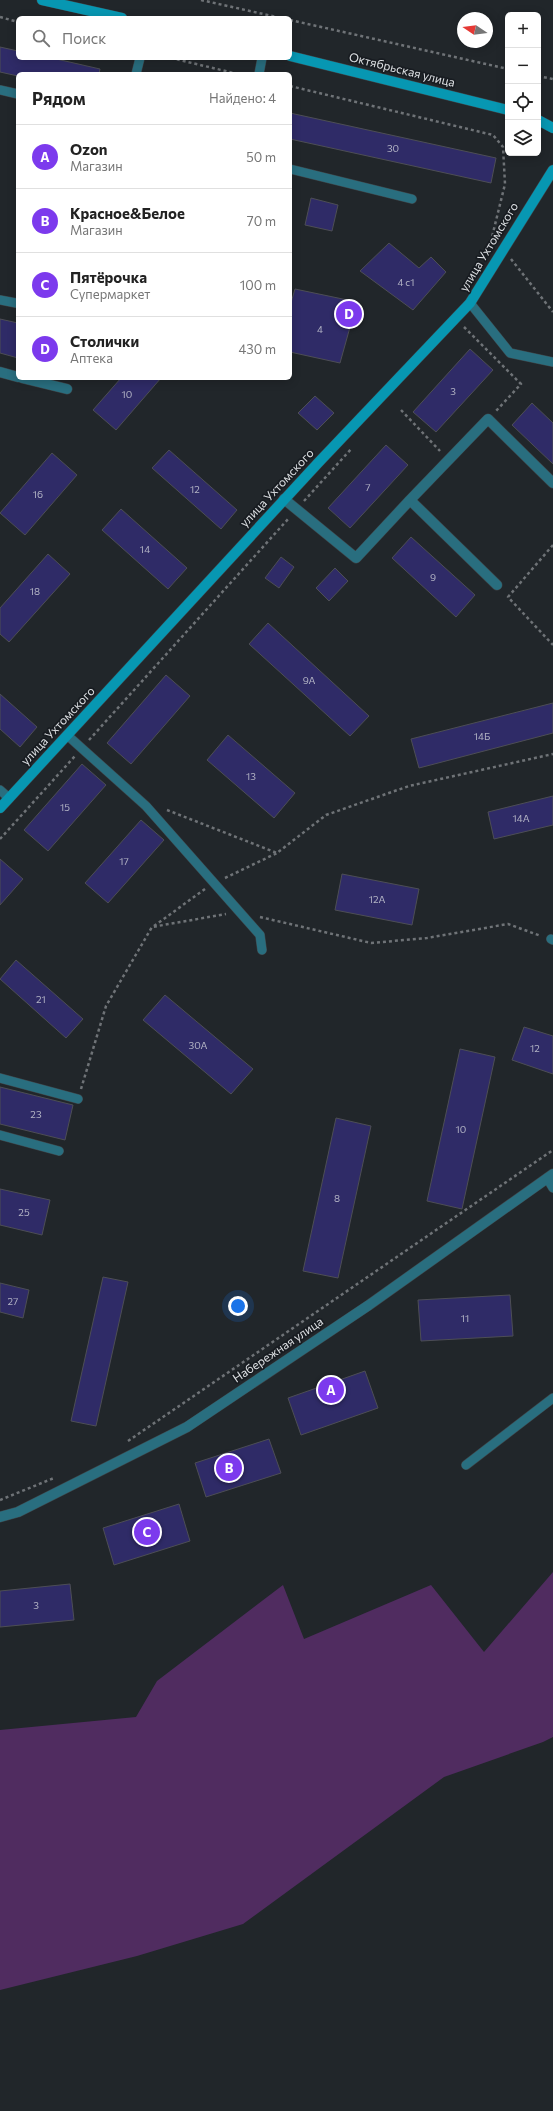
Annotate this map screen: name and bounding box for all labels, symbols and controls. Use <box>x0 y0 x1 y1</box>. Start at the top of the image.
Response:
north arrow <box>457 12 493 48</box>
map controls <box>505 12 541 156</box>
button: + <box>505 12 541 48</box>
search box <box>16 16 292 60</box>
icon: search <box>30 27 52 49</box>
text: Поиск <box>62 29 106 47</box>
button: − <box>505 48 541 84</box>
street label: Октябрьская улица <box>348 49 457 89</box>
button: locate <box>505 84 541 120</box>
text: Рядом <box>32 88 86 109</box>
text: Найдено: 4 <box>209 90 276 106</box>
button: layers <box>505 120 541 156</box>
text: Ozon <box>70 140 108 158</box>
house number: 30 <box>387 142 399 154</box>
text: A <box>40 149 50 165</box>
text: 50 m <box>246 149 276 165</box>
text: Магазин <box>70 158 123 174</box>
street label: улица Ухтомского <box>456 199 520 294</box>
text: Красное&Белое <box>70 204 185 222</box>
text: B <box>41 213 49 229</box>
text: 70 m <box>247 213 276 229</box>
text: Магазин <box>70 222 123 238</box>
text: Пятёрочка <box>70 268 147 286</box>
house number: 4 с1 <box>397 276 415 288</box>
text: C <box>41 277 49 293</box>
text: 100 m <box>240 277 276 293</box>
text: Супермаркет <box>70 286 150 302</box>
pin: D <box>336 299 362 329</box>
house number: 4 <box>317 323 323 335</box>
text: Столички <box>70 332 139 350</box>
text: D <box>40 341 50 357</box>
text: 430 m <box>238 341 276 357</box>
text: Аптека <box>70 350 113 366</box>
house number: 3 <box>450 385 456 397</box>
house number: 10 <box>122 388 132 400</box>
street label: улица Ухтомского <box>236 445 316 529</box>
house number: 7 <box>365 481 371 493</box>
house number: 12 <box>190 483 200 495</box>
house number: 16 <box>33 488 43 500</box>
house number: 14 <box>140 543 150 555</box>
house number: 9 <box>430 571 436 583</box>
house number: 18 <box>30 585 40 597</box>
house number: 9А <box>303 674 315 686</box>
street label: улица Ухтомского <box>17 683 97 767</box>
house number: 14Б <box>474 730 490 742</box>
house number: 13 <box>246 770 256 782</box>
house number: 15 <box>60 801 70 813</box>
house number: 14А <box>512 812 530 824</box>
house number: 17 <box>119 855 129 867</box>
house number: 12А <box>369 893 385 905</box>
house number: 21 <box>36 993 46 1005</box>
house number: 30А <box>189 1039 208 1051</box>
house number: 12 <box>530 1042 540 1054</box>
house number: 23 <box>30 1108 42 1120</box>
house number: 10 <box>456 1123 466 1135</box>
house number: 8 <box>334 1192 340 1204</box>
house number: 25 <box>18 1206 30 1218</box>
house number: 27 <box>8 1295 18 1307</box>
your location <box>228 1296 248 1316</box>
house number: 11 <box>461 1312 469 1324</box>
street label: Набережная улица <box>230 1314 325 1385</box>
pin: A <box>318 1375 344 1405</box>
pin: B <box>216 1453 242 1483</box>
pin: C <box>134 1517 160 1547</box>
house number: 3 <box>33 1599 39 1611</box>

